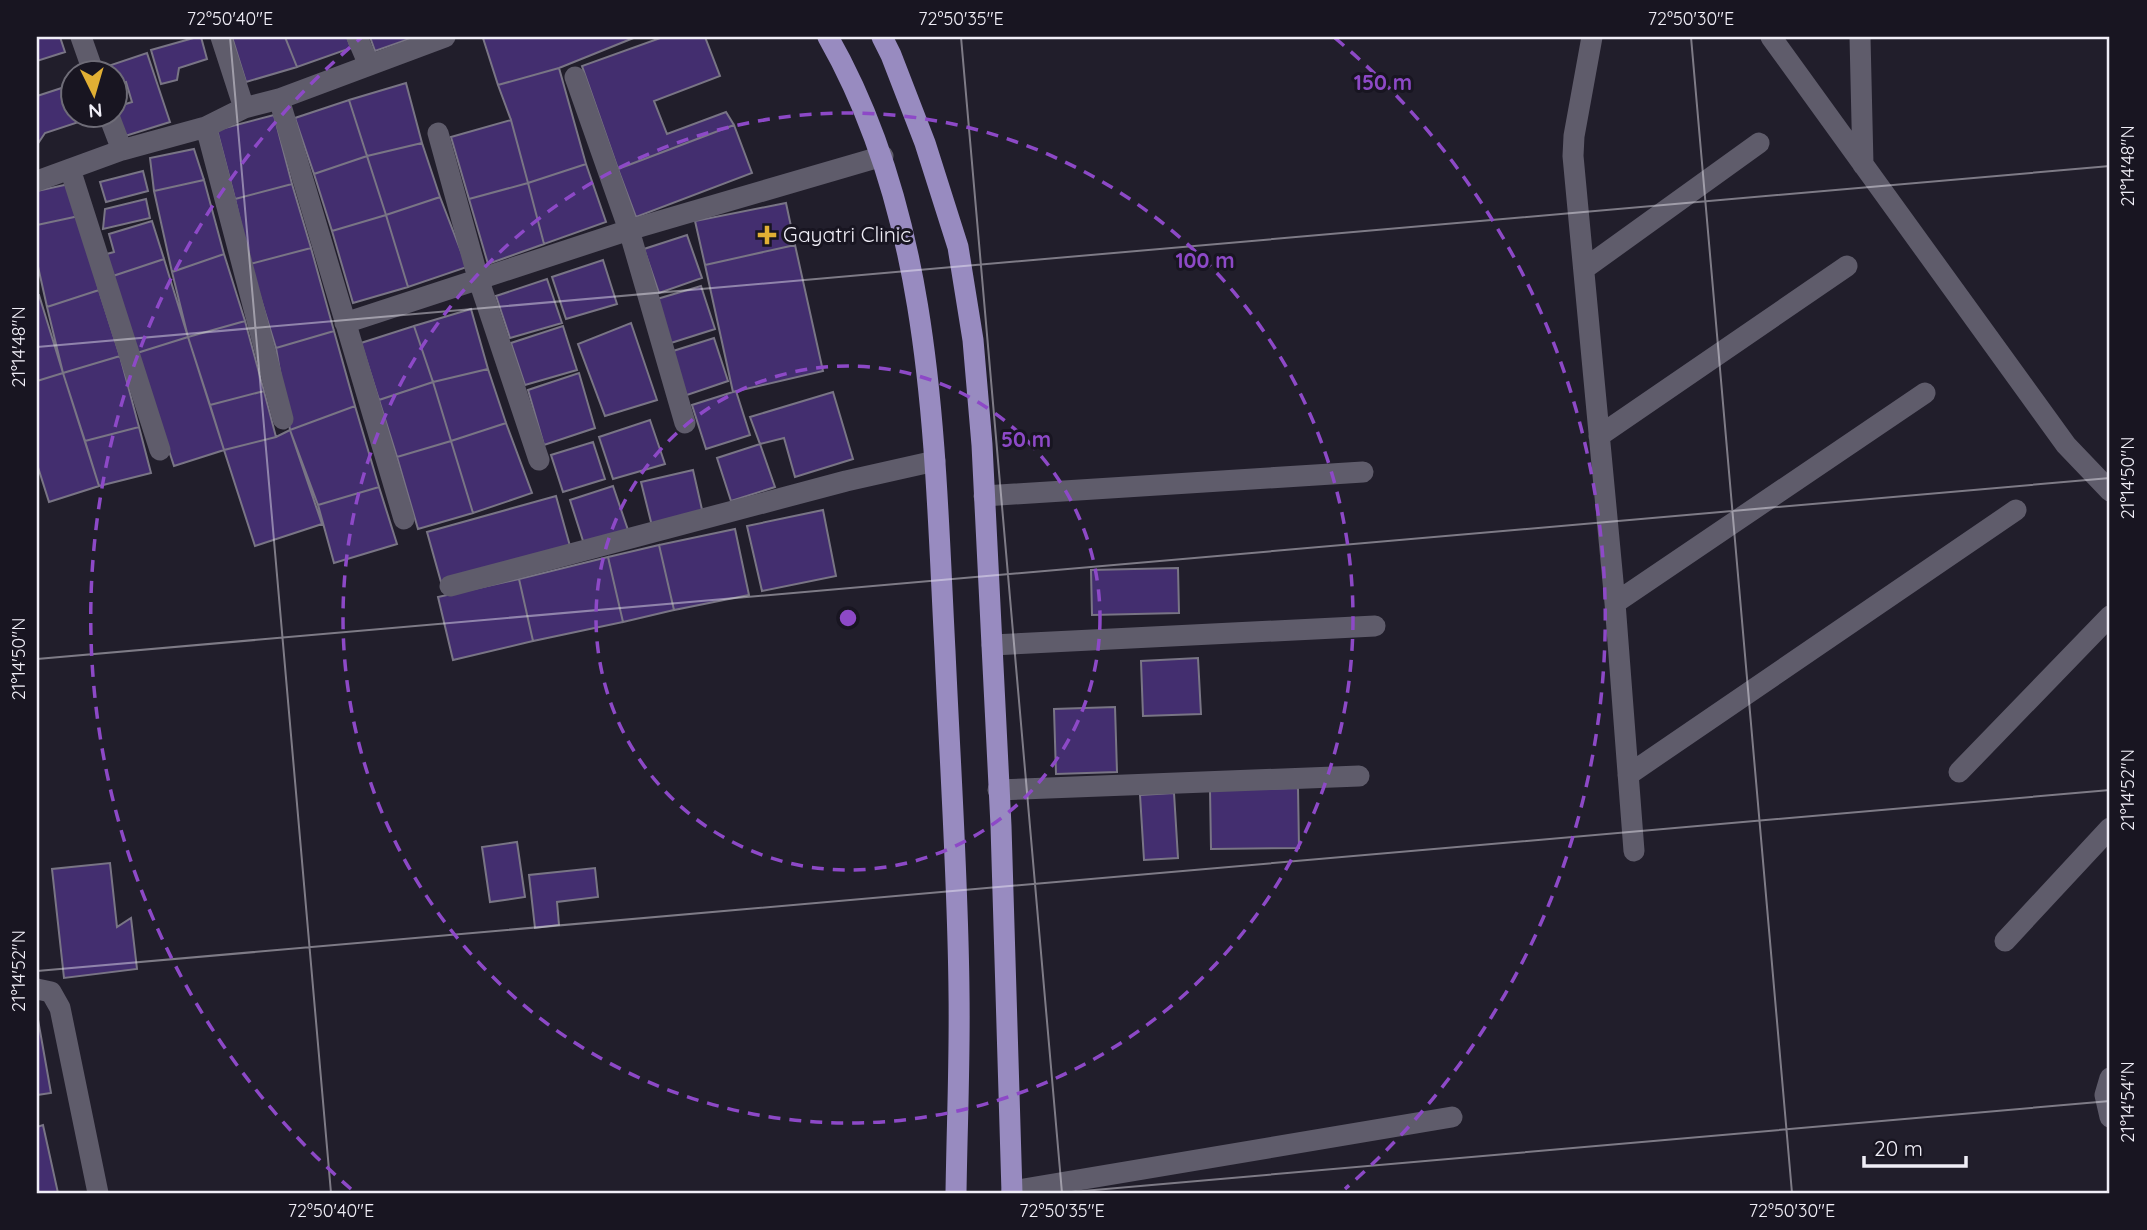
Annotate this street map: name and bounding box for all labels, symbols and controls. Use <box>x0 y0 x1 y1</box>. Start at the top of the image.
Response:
text: 72°50'40"E <box>187 7 273 30</box>
text: 72°50'35"E <box>918 7 1004 30</box>
text: 72°50'30"E <box>1648 7 1734 30</box>
north arrow <box>60 60 130 130</box>
text: 150 m <box>1354 69 1412 95</box>
text: N <box>87 98 103 123</box>
text: 21°14'48"N <box>2116 125 2139 207</box>
place label: Gayatri Clinic <box>783 221 911 247</box>
marker: Gayatri Clinic <box>757 225 777 245</box>
text: 100 m <box>1175 247 1235 273</box>
text: 21°14'48"N <box>7 306 30 388</box>
text: 50 m <box>1001 426 1051 452</box>
text: 21°14'50"N <box>2116 437 2139 519</box>
centre of rings <box>836 606 860 630</box>
text: 21°14'50"N <box>7 618 30 700</box>
text: 21°14'52"N <box>2116 749 2139 831</box>
text: 21°14'52"N <box>7 930 30 1012</box>
text: 21°14'54"N <box>2116 1061 2139 1143</box>
scale bar <box>1864 1125 1965 1169</box>
text: 20 m <box>1874 1135 1923 1161</box>
text: 72°50'40"E <box>288 1199 374 1222</box>
text: 72°50'35"E <box>1019 1199 1105 1222</box>
text: 72°50'30"E <box>1749 1199 1835 1222</box>

